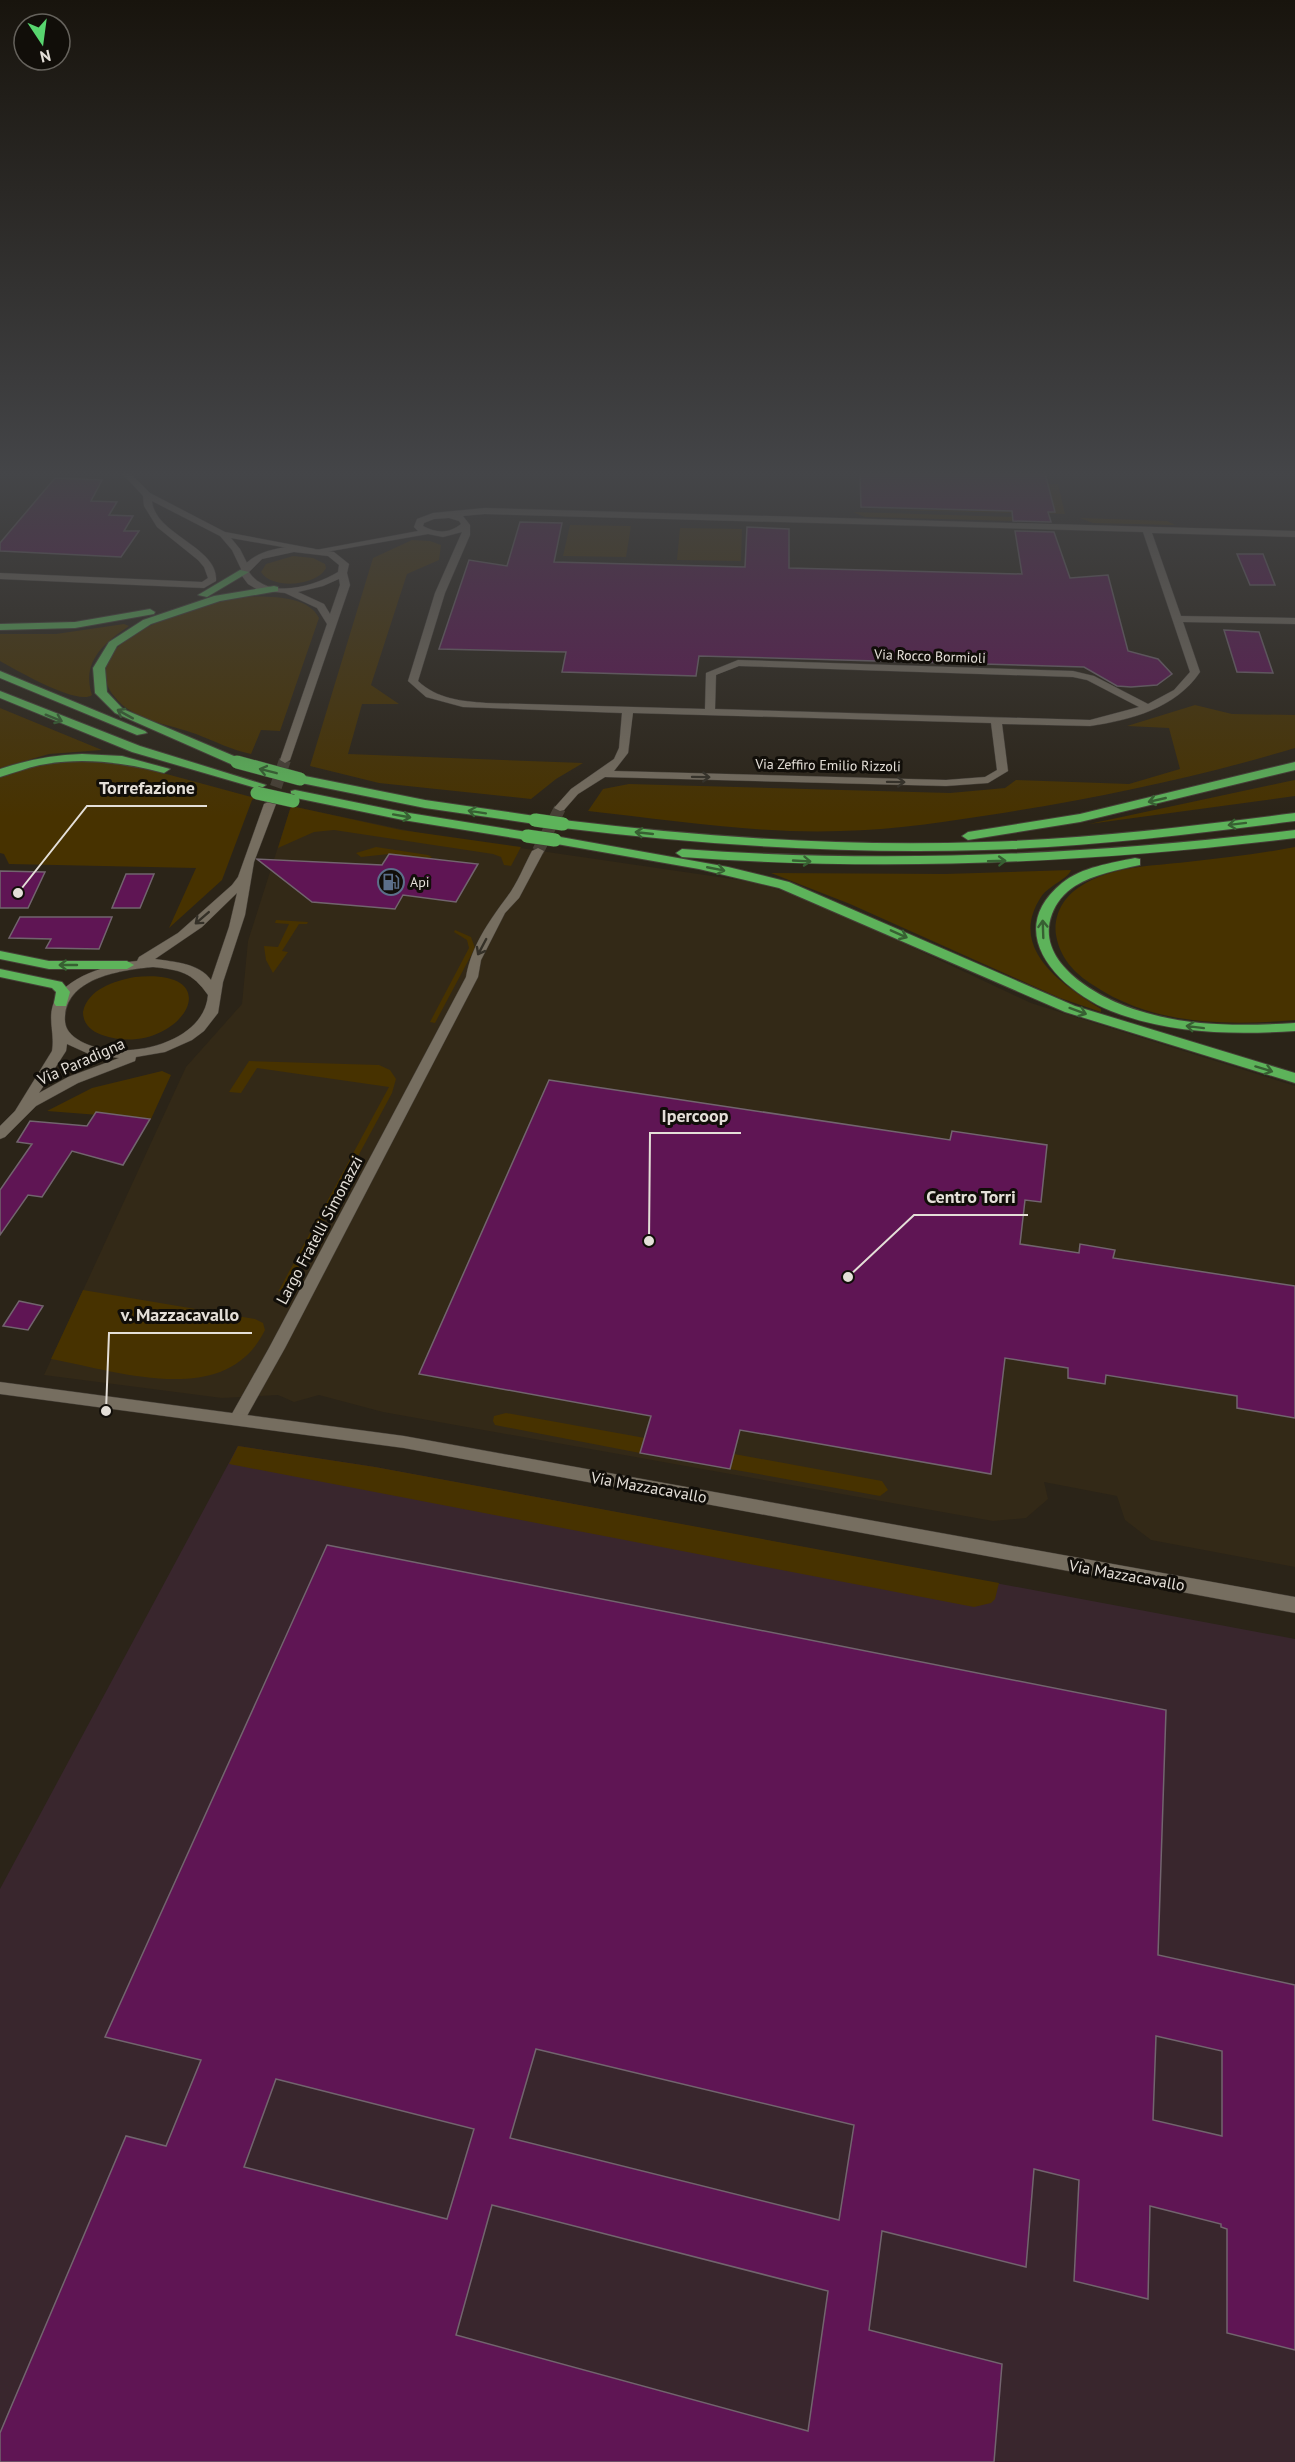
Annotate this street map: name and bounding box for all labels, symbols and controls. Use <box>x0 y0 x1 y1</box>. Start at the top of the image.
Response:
north arrow <box>12 12 72 72</box>
text: N <box>38 46 53 68</box>
street label: Via Rocco Bormioli <box>873 645 986 667</box>
one-way arrow <box>117 708 134 720</box>
one-way arrow <box>44 713 62 724</box>
street label: Via Zeffiro Emilio Rizzoli <box>754 755 901 775</box>
one-way arrow <box>259 764 278 776</box>
callout: Torrefazione <box>87 770 207 806</box>
one-way arrow <box>690 771 710 783</box>
text: Torrefazione <box>99 776 195 799</box>
one-way arrow <box>885 776 905 788</box>
one-way arrow <box>1147 794 1166 806</box>
one-way arrow <box>468 807 487 818</box>
one-way arrow <box>392 811 412 822</box>
one-way arrow <box>1228 819 1247 830</box>
one-way arrow <box>635 827 655 838</box>
one-way arrow <box>791 856 811 867</box>
one-way arrow <box>986 856 1006 867</box>
one-way arrow <box>706 864 725 875</box>
fuel station icon: Api <box>376 867 406 897</box>
place label: Api <box>410 873 430 891</box>
one-way arrow <box>195 911 210 925</box>
one-way arrow <box>1037 920 1049 940</box>
one-way arrow <box>890 928 908 940</box>
one-way arrow <box>476 938 488 955</box>
one-way arrow <box>59 959 79 971</box>
one-way arrow <box>1068 1007 1087 1018</box>
one-way arrow <box>1185 1021 1205 1032</box>
street label: Via Paradigna <box>33 1033 128 1090</box>
one-way arrow <box>1255 1064 1274 1075</box>
callout: Ipercoop <box>650 1097 741 1133</box>
text: Ipercoop <box>662 1104 729 1127</box>
street label: Largo Fratelli Simonazzi <box>271 1152 367 1308</box>
callout: Centro Torri <box>914 1179 1028 1215</box>
text: Centro Torri <box>926 1185 1016 1208</box>
callout: v. Mazzacavallo <box>109 1297 252 1333</box>
text: v. Mazzacavallo <box>120 1303 239 1326</box>
street label: Via Mazzacavallo <box>589 1467 708 1507</box>
street label: Via Mazzacavallo <box>1067 1555 1186 1595</box>

